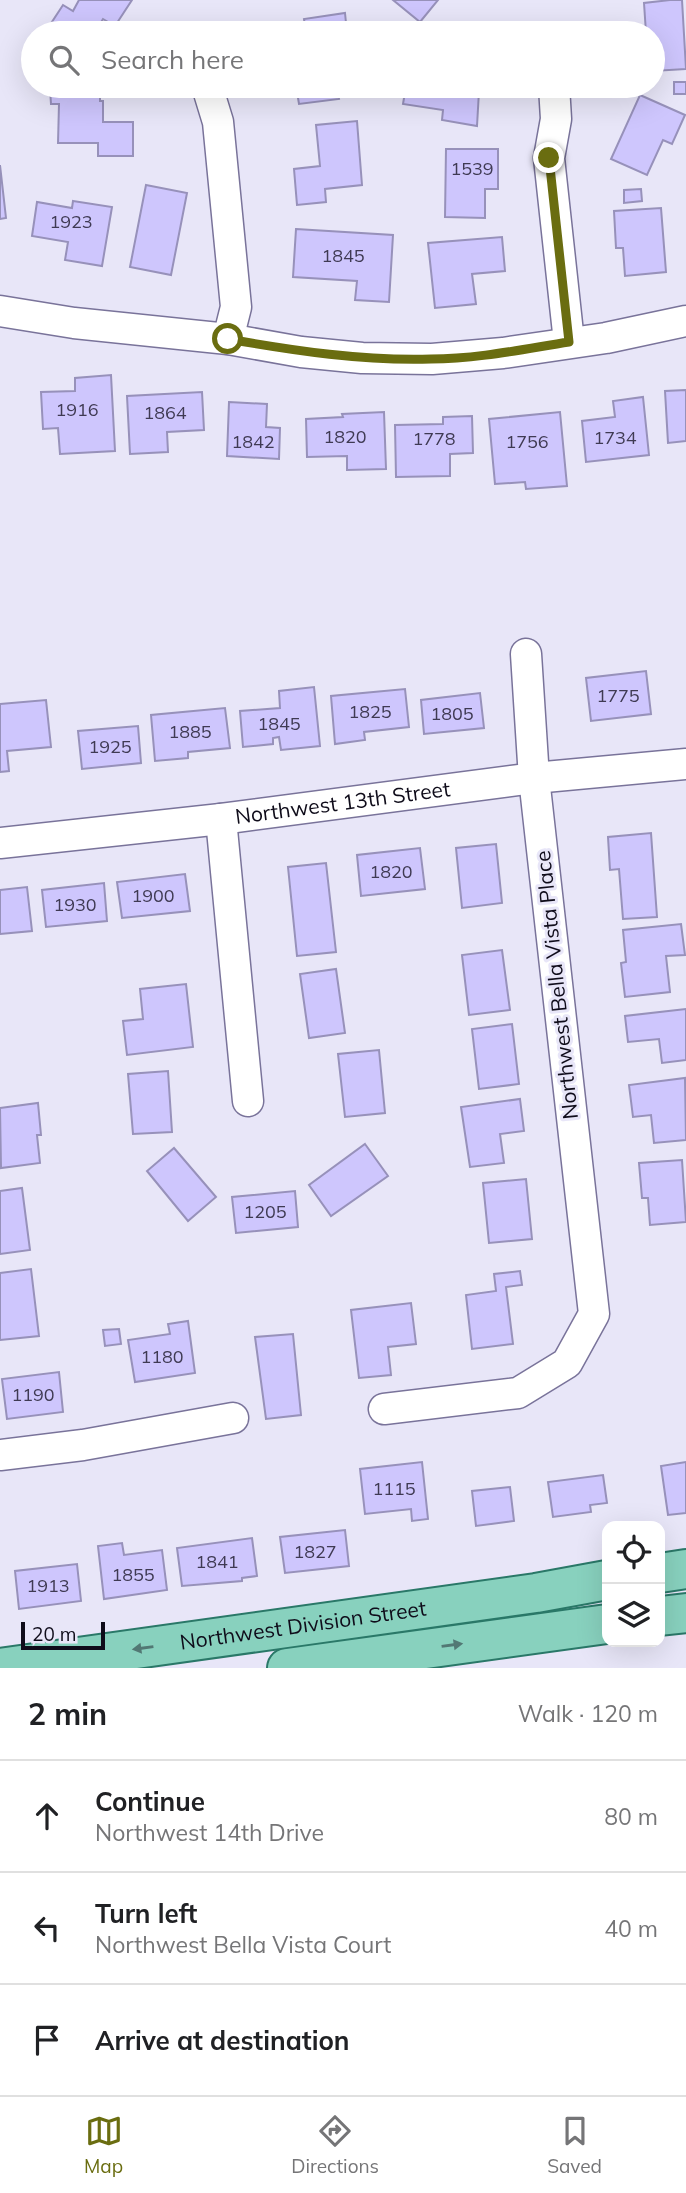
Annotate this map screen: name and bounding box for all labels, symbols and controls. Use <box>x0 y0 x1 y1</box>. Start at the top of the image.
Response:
search box <box>21 21 665 98</box>
icon: search <box>45 41 83 79</box>
text: Search here <box>101 43 244 76</box>
route end <box>533 142 564 173</box>
house number: 1539 <box>450 157 494 180</box>
house number: 1923 <box>49 210 93 233</box>
house number: 1845 <box>321 244 365 267</box>
route start <box>212 323 243 354</box>
house number: 1916 <box>55 398 99 421</box>
house number: 1864 <box>143 401 187 424</box>
house number: 1820 <box>323 425 367 448</box>
house number: 1734 <box>593 426 637 449</box>
house number: 1778 <box>412 427 456 450</box>
house number: 1842 <box>231 430 275 453</box>
house number: 1756 <box>505 430 549 453</box>
house number: 1775 <box>596 684 640 707</box>
house number: 1825 <box>348 700 392 723</box>
house number: 1805 <box>430 702 474 725</box>
house number: 1845 <box>257 712 301 735</box>
house number: 1885 <box>168 720 212 743</box>
house number: 1925 <box>88 735 132 758</box>
street label: Northwest 13th Street <box>233 775 452 829</box>
street label: Northwest Bella Vista Place <box>529 849 583 1121</box>
house number: 1820 <box>369 860 413 883</box>
house number: 1900 <box>131 884 175 907</box>
house number: 1930 <box>53 893 97 916</box>
house number: 1205 <box>243 1200 287 1223</box>
house number: 1180 <box>140 1345 184 1368</box>
house number: 1190 <box>11 1383 55 1406</box>
house number: 1115 <box>372 1477 416 1500</box>
map controls <box>602 1521 665 1647</box>
button: locate <box>602 1521 665 1584</box>
house number: 1827 <box>293 1540 337 1563</box>
house number: 1841 <box>195 1550 239 1573</box>
house number: 1855 <box>111 1563 155 1586</box>
house number: 1913 <box>26 1574 70 1597</box>
button: layers <box>602 1584 665 1647</box>
street label: Northwest Division Street <box>178 1595 428 1655</box>
scale bar <box>21 1619 105 1651</box>
text: 20 m <box>32 1622 76 1646</box>
one-way arrow <box>441 1639 463 1650</box>
one-way arrow <box>132 1642 154 1653</box>
text: 2 min <box>28 1695 107 1733</box>
text: Walk · 120 m <box>518 1699 658 1728</box>
text: Continue <box>95 1785 205 1818</box>
icon: ahead <box>28 1797 66 1835</box>
text: 80 m <box>604 1802 658 1831</box>
text: Northwest 14th Drive <box>95 1818 324 1847</box>
text: Turn left <box>95 1897 197 1930</box>
icon: left <box>28 1909 66 1947</box>
text: 40 m <box>604 1914 658 1943</box>
text: Northwest Bella Vista Court <box>95 1930 391 1959</box>
icon: arrive <box>28 2021 66 2059</box>
text: Arrive at destination <box>95 2024 350 2057</box>
tab: Map <box>84 2112 123 2178</box>
tab: Directions <box>291 2112 379 2178</box>
tab: Saved <box>547 2112 602 2178</box>

